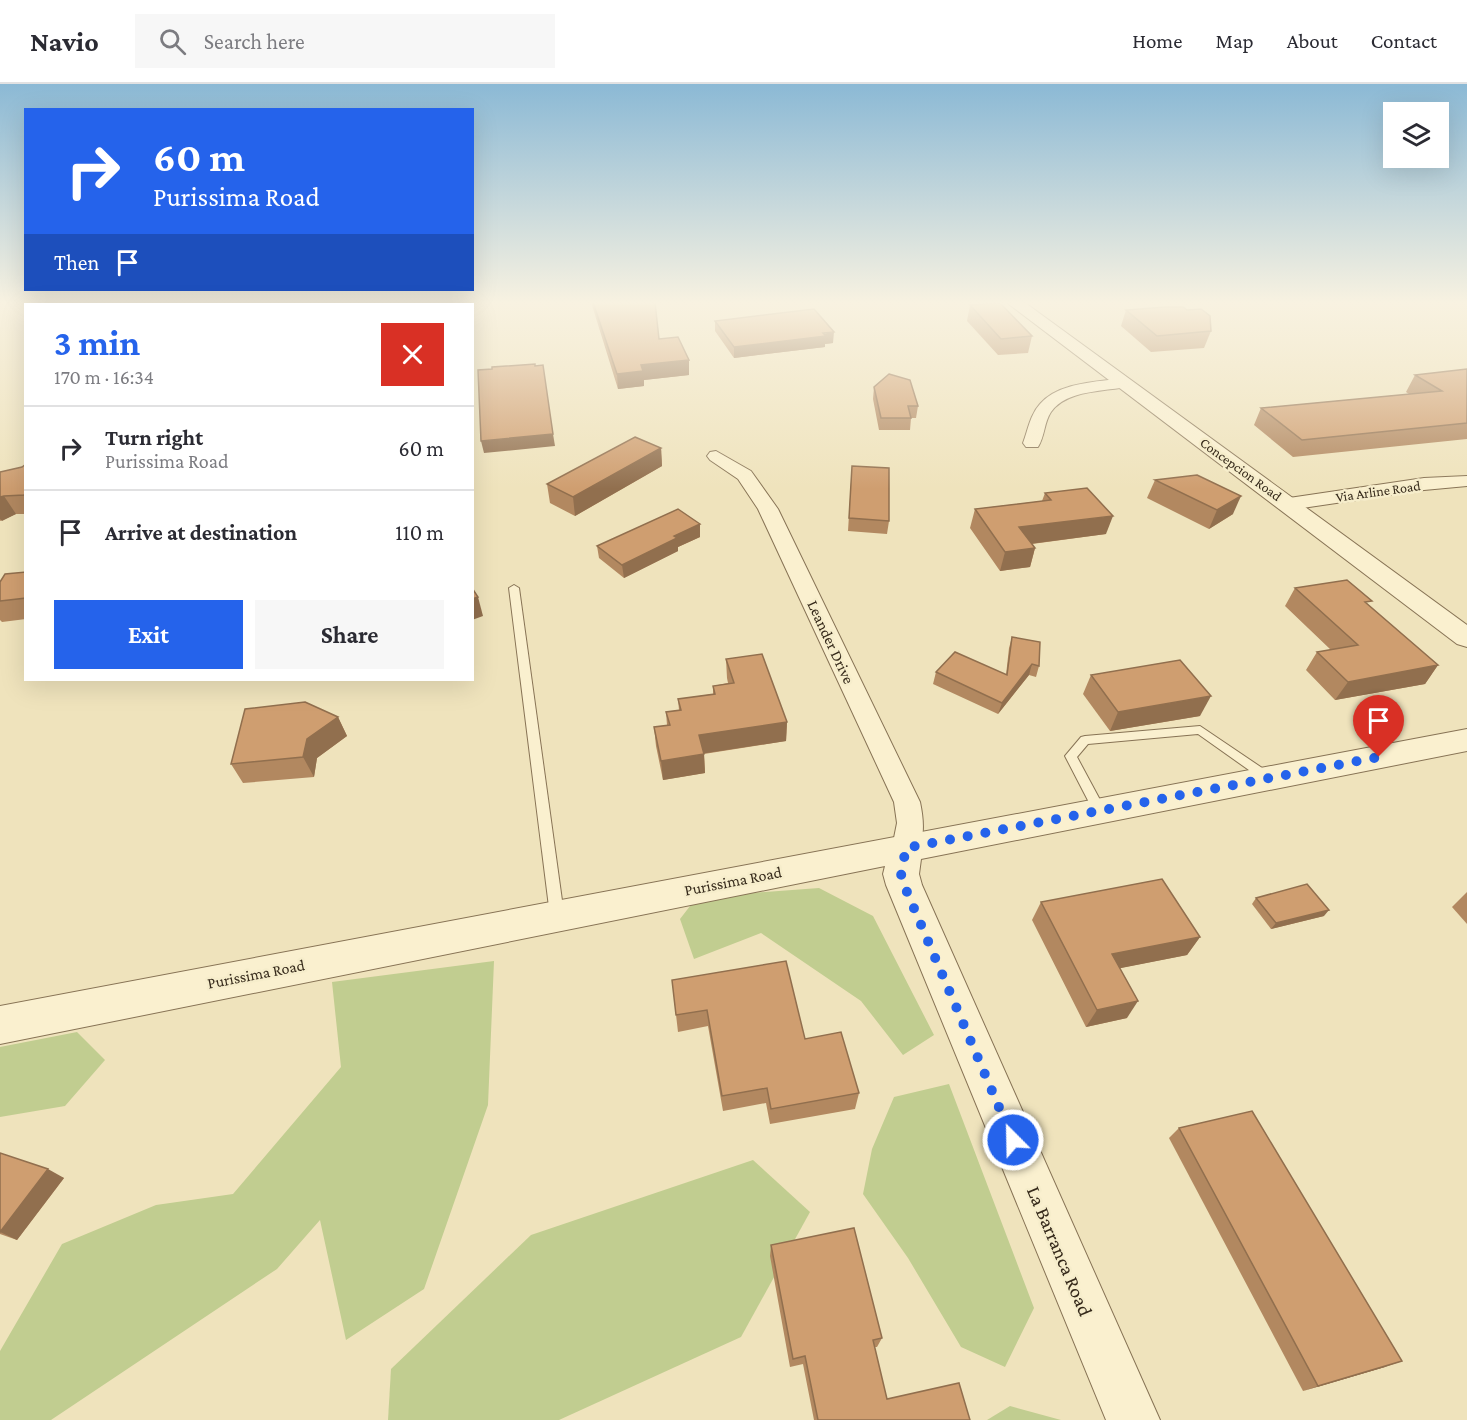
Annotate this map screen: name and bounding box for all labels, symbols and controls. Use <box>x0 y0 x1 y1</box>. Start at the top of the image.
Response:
search box <box>135 14 555 68</box>
icon: search <box>156 25 189 58</box>
text: Navio <box>30 26 99 57</box>
text: Search here <box>204 29 305 54</box>
text: Home <box>1132 29 1182 53</box>
text: Map <box>1215 29 1254 53</box>
text: About <box>1287 29 1338 53</box>
text: Contact <box>1371 29 1437 53</box>
map controls <box>1383 102 1449 168</box>
button: layers <box>1383 102 1449 168</box>
icon: right <box>54 132 132 210</box>
text: 60 m <box>153 133 245 180</box>
text: Purissima Road <box>153 182 320 212</box>
icon: arrive <box>111 246 144 279</box>
text: Then <box>54 250 99 275</box>
text: 3 min <box>54 323 140 363</box>
button: close <box>381 323 444 386</box>
text: 170 m · 16:34 <box>54 366 154 388</box>
text: Turn right <box>105 425 203 450</box>
icon: right <box>54 432 87 465</box>
street label: Concepcion Road <box>1197 434 1285 504</box>
text: 60 m <box>399 436 444 461</box>
text: Purissima Road <box>105 450 229 472</box>
street label: Via Arline Road <box>1335 477 1422 505</box>
icon: arrive <box>54 516 87 549</box>
text: Arrive at destination <box>105 520 297 545</box>
text: 110 m <box>395 520 444 545</box>
street label: Leander Drive <box>804 598 858 686</box>
button: Exit <box>54 600 243 669</box>
button: Share <box>255 600 444 669</box>
pin <box>1353 695 1404 757</box>
icon: arrive <box>1362 704 1395 737</box>
street label: Purissima Road <box>683 863 784 899</box>
street label: Purissima Road <box>206 956 307 992</box>
position arrow <box>981 1108 1045 1172</box>
street label: La Barranca Road <box>1023 1183 1097 1320</box>

